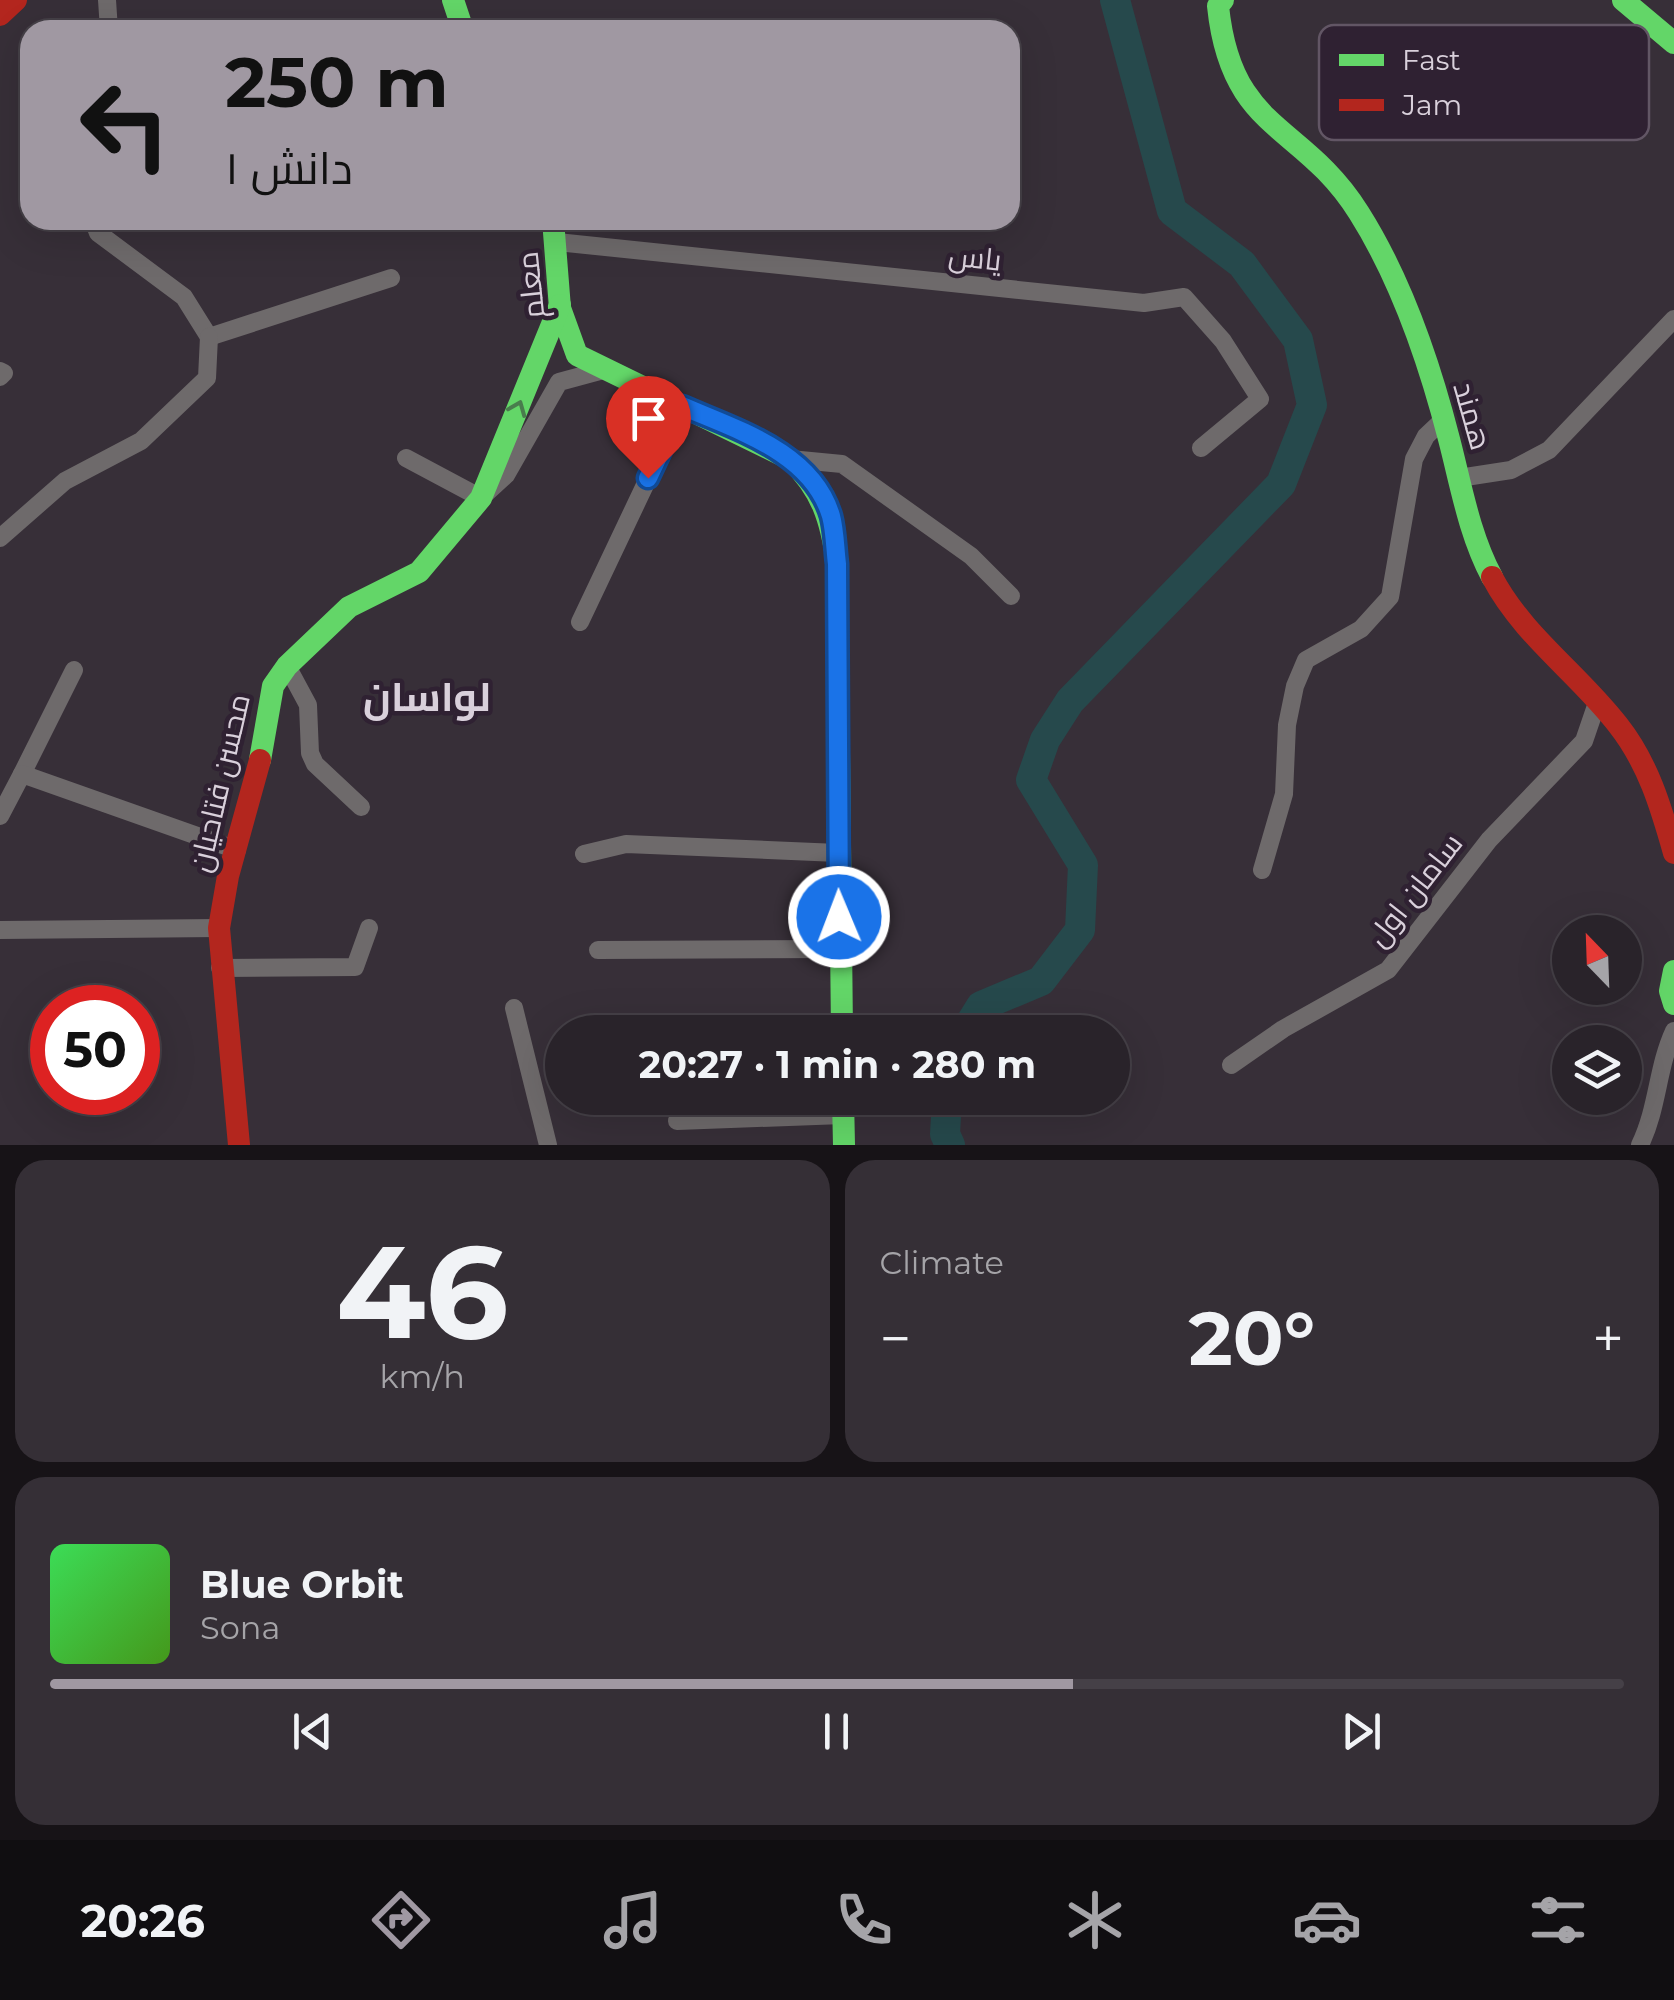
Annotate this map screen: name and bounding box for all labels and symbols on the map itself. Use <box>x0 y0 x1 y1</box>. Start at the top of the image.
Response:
legend <box>1319 25 1649 140</box>
text: Fast <box>1402 43 1461 77</box>
text: Jam <box>1401 88 1462 122</box>
street label: یاس <box>947 236 1003 279</box>
street label: معلم <box>509 249 554 320</box>
pin <box>606 376 691 479</box>
street label: همند <box>1445 378 1500 454</box>
one-way arrow <box>506 400 526 418</box>
district label: لواسان <box>363 672 491 721</box>
street label: محسن فتاحیان <box>181 690 258 876</box>
street label: سامان اول <box>1359 825 1470 954</box>
position arrow <box>787 865 891 969</box>
north arrow <box>1552 915 1642 1005</box>
speed limit sign: 50 <box>30 985 160 1115</box>

